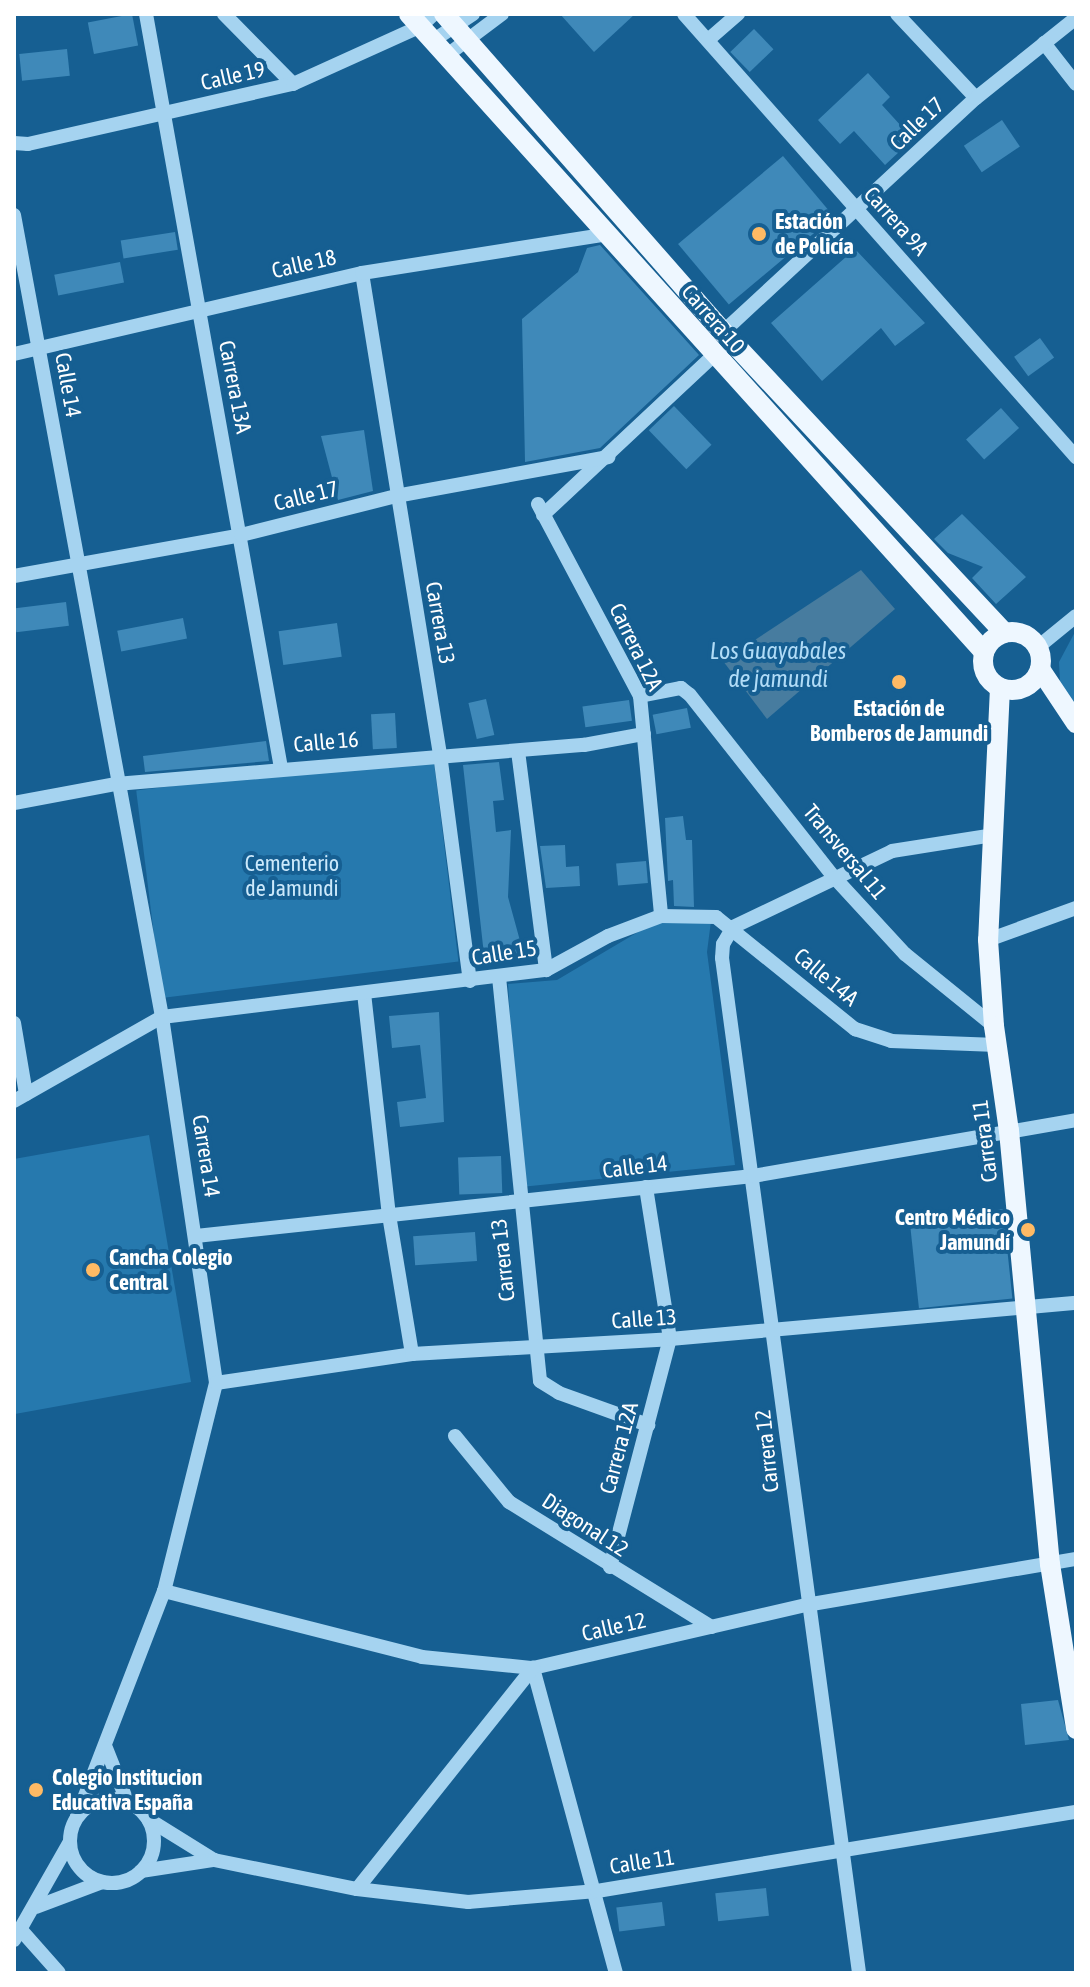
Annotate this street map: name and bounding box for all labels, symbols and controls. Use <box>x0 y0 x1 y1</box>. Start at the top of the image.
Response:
street label: Calle 19 <box>198 56 268 96</box>
street label: Calle 17 <box>884 92 950 156</box>
street label: Carrera 9A <box>858 181 934 261</box>
place label: Estación de Policía <box>775 208 854 260</box>
marker: Estación de Policía <box>750 225 768 243</box>
street label: Calle 18 <box>269 244 339 284</box>
street label: Carrera 10 <box>676 279 750 359</box>
street label: Carrera 13A <box>213 338 257 436</box>
street label: Calle 14 <box>49 351 87 419</box>
street label: Calle 17 <box>271 475 341 517</box>
street label: Carrera 13 <box>420 580 460 666</box>
street label: Carrera 12A <box>604 599 668 695</box>
water label: Los Guayabales de jamundi <box>710 637 846 693</box>
marker: Estación de Bomberos de Jamundi <box>890 673 908 691</box>
place label: Estación de Bomberos de Jamundi <box>810 695 988 746</box>
street label: Calle 16 <box>292 726 360 758</box>
street label: Transversal 11 <box>798 799 892 905</box>
park label: Cementerio de Jamundi <box>245 850 339 902</box>
street label: Calle 15 <box>470 935 538 971</box>
street label: Calle 14A <box>788 942 864 1012</box>
street label: Carrera 11 <box>967 1098 1003 1184</box>
street label: Carrera 14 <box>186 1113 226 1199</box>
street label: Calle 14 <box>601 1150 669 1184</box>
place label: Centro Médico Jamundí <box>895 1204 1010 1256</box>
street label: Carrera 13 <box>486 1217 520 1303</box>
marker: Centro Médico Jamundí <box>1017 1219 1039 1241</box>
place label: Cancha Colegio Central <box>109 1244 233 1296</box>
marker: Cancha Colegio Central <box>84 1261 102 1279</box>
street label: Calle 13 <box>611 1304 677 1334</box>
street label: Carrera 12A <box>594 1399 644 1497</box>
street label: Carrera 12 <box>750 1408 784 1494</box>
street label: Diagonal 12 <box>537 1487 633 1563</box>
street label: Calle 12 <box>579 1607 649 1647</box>
place label: Colegio Institucion Educativa España <box>52 1764 202 1816</box>
marker: Colegio Institucion Educativa España <box>27 1781 45 1799</box>
street label: Calle 11 <box>608 1844 676 1880</box>

